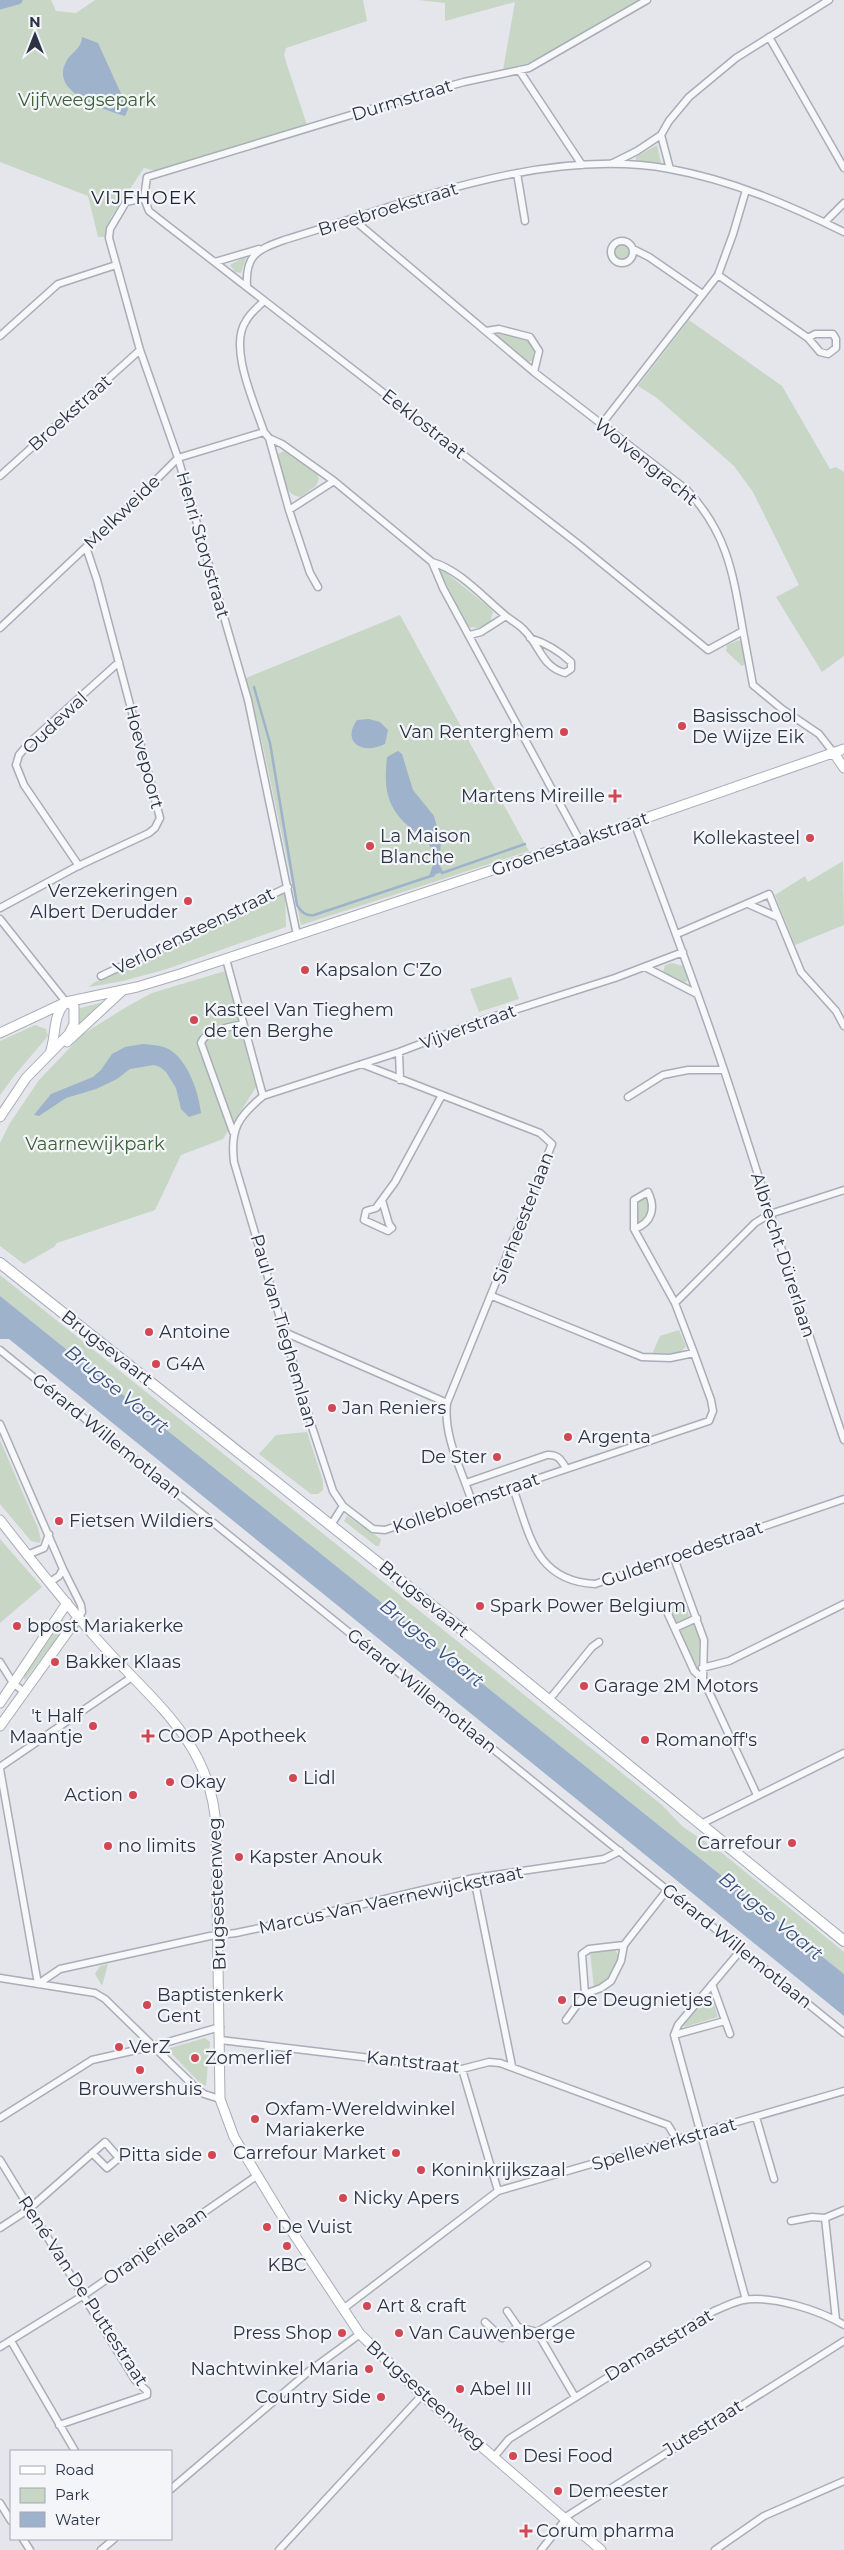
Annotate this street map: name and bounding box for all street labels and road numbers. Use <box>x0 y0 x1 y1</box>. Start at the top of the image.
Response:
street label: Durmstraat <box>349 74 455 126</box>
street label: Breebroekstraat <box>315 177 461 241</box>
street label: Broekstraat <box>24 370 116 456</box>
street label: Eeklostraat <box>378 384 470 464</box>
street label: Wolvengracht <box>590 414 702 510</box>
street label: Henri Storystraat <box>172 469 234 621</box>
street label: Melkweide <box>79 470 165 554</box>
street label: Oudewal <box>18 687 92 759</box>
street label: Hoevepoort <box>120 703 168 811</box>
street label: Groenestaakstraat <box>489 807 651 881</box>
street label: Verlorensteenstraat <box>110 882 278 980</box>
street label: Vijverstraat <box>417 999 519 1055</box>
street label: Sierheesterlaan <box>488 1149 558 1287</box>
street label: Albrecht Dürerlaan <box>746 1170 820 1340</box>
street label: Paul van Tieghemlaan <box>246 1232 322 1430</box>
street label: Brugsevaart <box>57 1305 157 1391</box>
street label: Gérard Willemotlaan <box>27 1369 187 1503</box>
street label: Kollebloemstraat <box>390 1468 542 1538</box>
street label: Guldenroedestraat <box>598 1516 766 1592</box>
street label: Brugsevaart <box>374 1556 474 1642</box>
street label: Gérard Willemotlaan <box>342 1624 502 1758</box>
street label: Brugsesteenweg <box>203 1817 231 1971</box>
street label: Marcus Van Vaernewijckstraat <box>257 1861 525 1939</box>
street label: Gérard Willemotlaan <box>657 1879 817 2013</box>
street label: Kantstraat <box>365 2046 461 2078</box>
street label: Spellewerkstraat <box>589 2113 739 2175</box>
street label: René Van De Puttestraat <box>13 2192 153 2390</box>
street label: Oranjerielaan <box>99 2202 211 2290</box>
street label: Damaststraat <box>601 2304 717 2386</box>
street label: Brugsesteenweg <box>362 2336 490 2454</box>
street label: Jutestraat <box>658 2395 747 2462</box>

